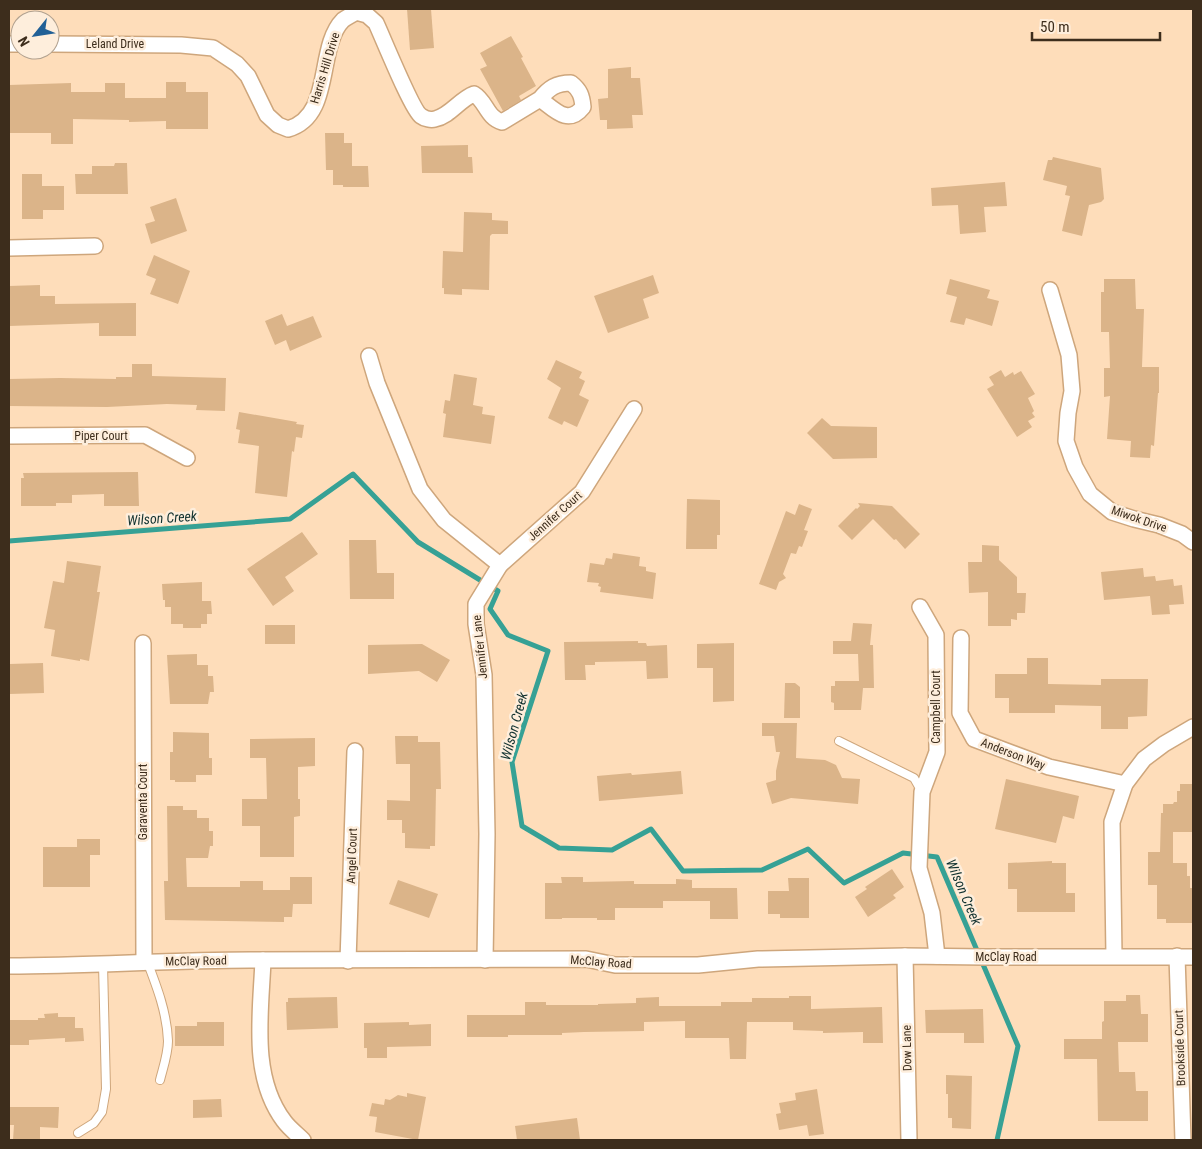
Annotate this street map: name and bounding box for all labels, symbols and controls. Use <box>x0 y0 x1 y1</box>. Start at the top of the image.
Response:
north arrow <box>10 10 60 60</box>
scale bar <box>1032 10 1160 42</box>
text: 50 m <box>1040 18 1070 36</box>
street label: Harris Hill Drive <box>308 30 343 105</box>
text: N <box>15 34 33 49</box>
street label: Leland Drive <box>86 37 145 51</box>
street label: Piper Court <box>74 429 128 443</box>
street label: Jennifer Court <box>525 488 585 544</box>
street label: Miwok Drive <box>1109 503 1169 535</box>
water label: Wilson Creek <box>127 508 198 528</box>
street label: Jennifer Lane <box>470 614 490 680</box>
street label: Campbell Court <box>929 670 943 744</box>
water label: Wilson Creek <box>497 689 531 762</box>
street label: Anderson Way <box>979 735 1047 773</box>
street label: Garaventa Court <box>136 763 150 840</box>
street label: Angel Court <box>344 827 360 884</box>
water label: Wilson Creek <box>943 857 985 928</box>
street label: McClay Road <box>975 950 1037 964</box>
street label: McClay Road <box>165 953 227 969</box>
street label: McClay Road <box>570 953 632 971</box>
street label: Brookside Court <box>1172 1009 1188 1086</box>
street label: Dow Lane <box>900 1024 914 1071</box>

